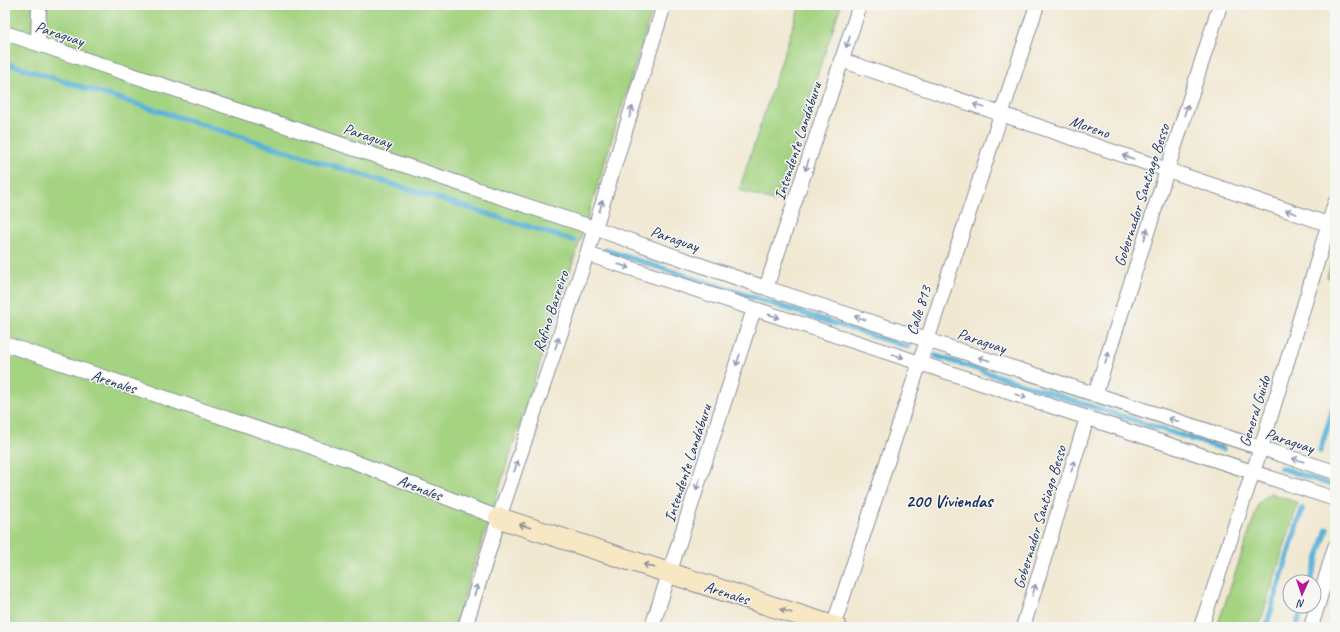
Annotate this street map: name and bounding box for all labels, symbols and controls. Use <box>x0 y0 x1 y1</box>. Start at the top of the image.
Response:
street label: Paraguay <box>33 17 88 52</box>
one-way arrow <box>843 36 851 48</box>
street label: Intendente Landáburu <box>769 79 827 203</box>
one-way arrow <box>972 102 985 109</box>
one-way arrow <box>1183 104 1190 117</box>
one-way arrow <box>628 106 635 119</box>
street label: Moreno <box>1067 111 1114 144</box>
street label: Paraguay <box>341 119 396 154</box>
street label: Gobernador Santiago Besso <box>1109 120 1175 269</box>
one-way arrow <box>1123 152 1135 160</box>
one-way arrow <box>802 159 810 171</box>
one-way arrow <box>598 199 605 212</box>
one-way arrow <box>1286 207 1298 215</box>
street label: Paraguay <box>648 221 703 257</box>
one-way arrow <box>1143 228 1151 240</box>
one-way arrow <box>617 263 630 270</box>
street label: Rufino Barreiro <box>528 267 574 354</box>
street label: Calle 813 <box>902 281 937 337</box>
one-way arrow <box>767 313 780 320</box>
one-way arrow <box>854 314 867 321</box>
street label: Paraguay <box>955 324 1010 359</box>
one-way arrow <box>554 336 561 349</box>
one-way arrow <box>1104 351 1111 364</box>
one-way arrow <box>734 353 741 366</box>
one-way arrow <box>891 353 904 360</box>
one-way arrow <box>978 354 990 362</box>
street label: Arenales <box>89 365 140 399</box>
street label: General Guido <box>1235 372 1276 449</box>
one-way arrow <box>1014 393 1027 400</box>
street label: Intendente Landáburu <box>659 401 717 525</box>
one-way arrow <box>1169 416 1181 424</box>
street label: Paraguay <box>1263 424 1318 459</box>
street label: Gobernador Santiago Besso <box>1009 442 1072 591</box>
one-way arrow <box>1292 456 1305 463</box>
one-way arrow <box>1070 459 1077 472</box>
one-way arrow <box>513 460 520 473</box>
street label: Arenales <box>395 470 446 506</box>
one-way arrow <box>694 477 701 490</box>
district label: 200 Viviendas <box>906 490 994 512</box>
one-way arrow <box>519 522 532 529</box>
one-way arrow <box>642 562 655 569</box>
north arrow <box>1282 574 1322 614</box>
street label: Arenales <box>702 576 753 610</box>
one-way arrow <box>473 583 480 596</box>
one-way arrow <box>1031 583 1038 596</box>
text: N <box>1296 597 1305 611</box>
one-way arrow <box>779 607 792 614</box>

